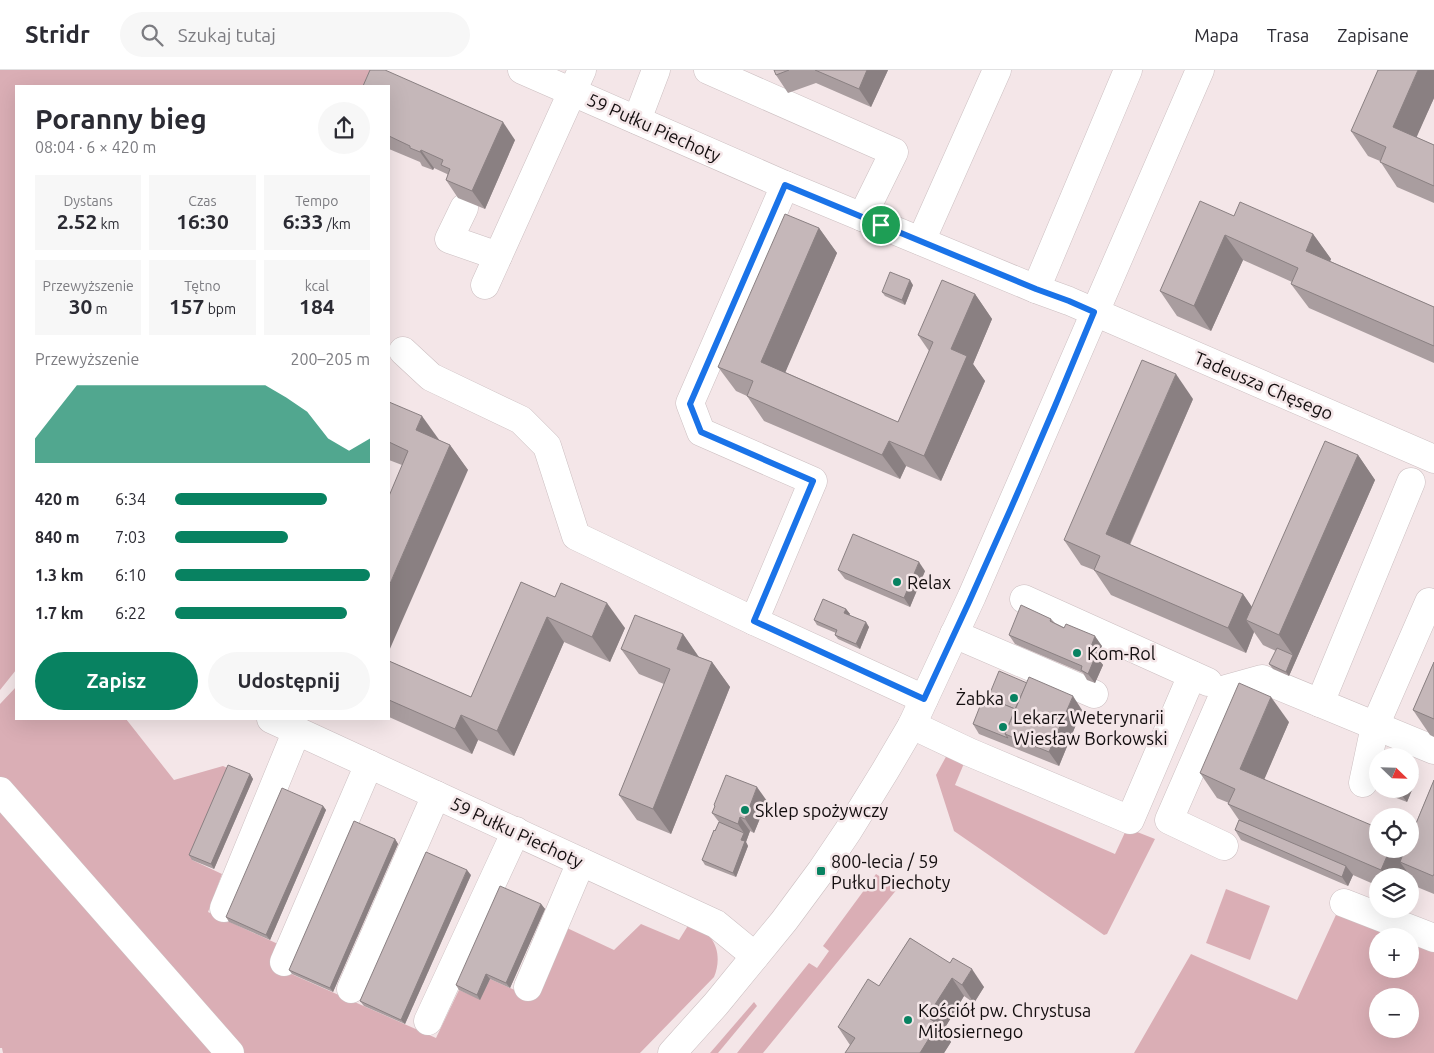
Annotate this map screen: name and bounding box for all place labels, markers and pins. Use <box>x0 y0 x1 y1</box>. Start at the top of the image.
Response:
pin <box>860 204 902 246</box>
place label: Relax <box>907 572 951 592</box>
marker: Relax <box>891 576 903 588</box>
place label: Kom-Rol <box>1087 643 1156 663</box>
marker: Kom-Rol <box>1071 647 1083 659</box>
place label: Żabka <box>956 688 1004 708</box>
marker: Żabka <box>1008 692 1020 704</box>
place label: Lekarz Weterynarii Wiesław Borkowski <box>1013 707 1168 748</box>
marker: Lekarz Weterynarii Wiesław Borkowski <box>997 721 1009 733</box>
place label: Sklep spożywczy <box>755 800 888 820</box>
marker: Sklep spożywczy <box>739 804 751 816</box>
place label: 800-lecia / 59 Pułku Piechoty <box>831 851 951 892</box>
marker: 800-lecia / 59 Pułku Piechoty <box>815 865 827 877</box>
place label: Kościół pw. Chrystusa Miłosiernego <box>918 1000 1091 1041</box>
marker: Kościół pw. Chrystusa Miłosiernego <box>902 1014 914 1026</box>

